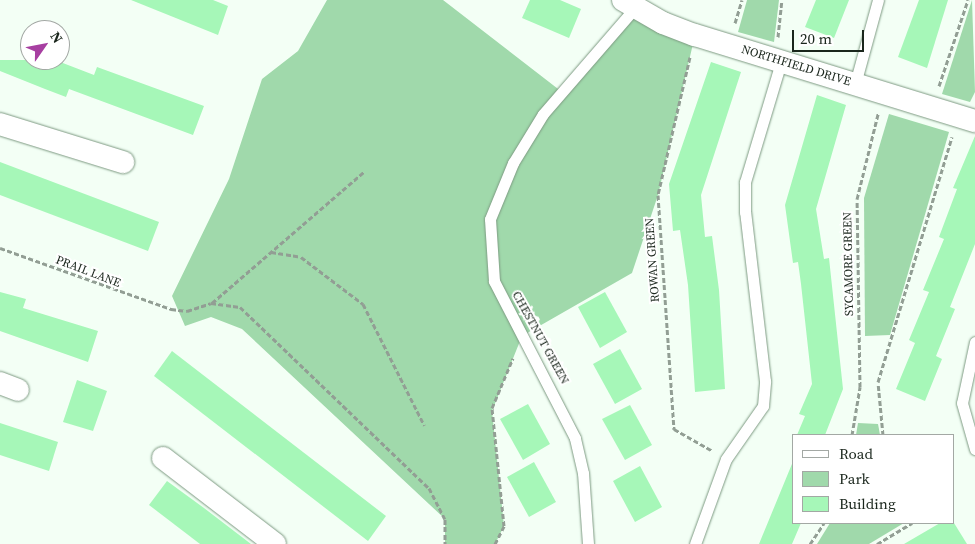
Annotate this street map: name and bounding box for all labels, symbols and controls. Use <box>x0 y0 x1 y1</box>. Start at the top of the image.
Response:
north arrow <box>20 20 70 70</box>
scale bar <box>795 20 868 52</box>
text: N <box>46 28 68 47</box>
text: 20 m <box>800 28 832 49</box>
street label: NORTHFIELD DRIVE <box>740 43 852 89</box>
street label: SYCAMORE GREEN <box>841 212 857 316</box>
street label: ROWAN GREEN <box>643 217 663 303</box>
street label: PRAIL LANE <box>54 253 122 291</box>
street label: CHESTNUT GREEN <box>508 289 572 387</box>
legend <box>792 434 955 524</box>
text: Road <box>839 443 873 464</box>
text: Park <box>839 468 870 489</box>
text: Building <box>839 493 896 514</box>

